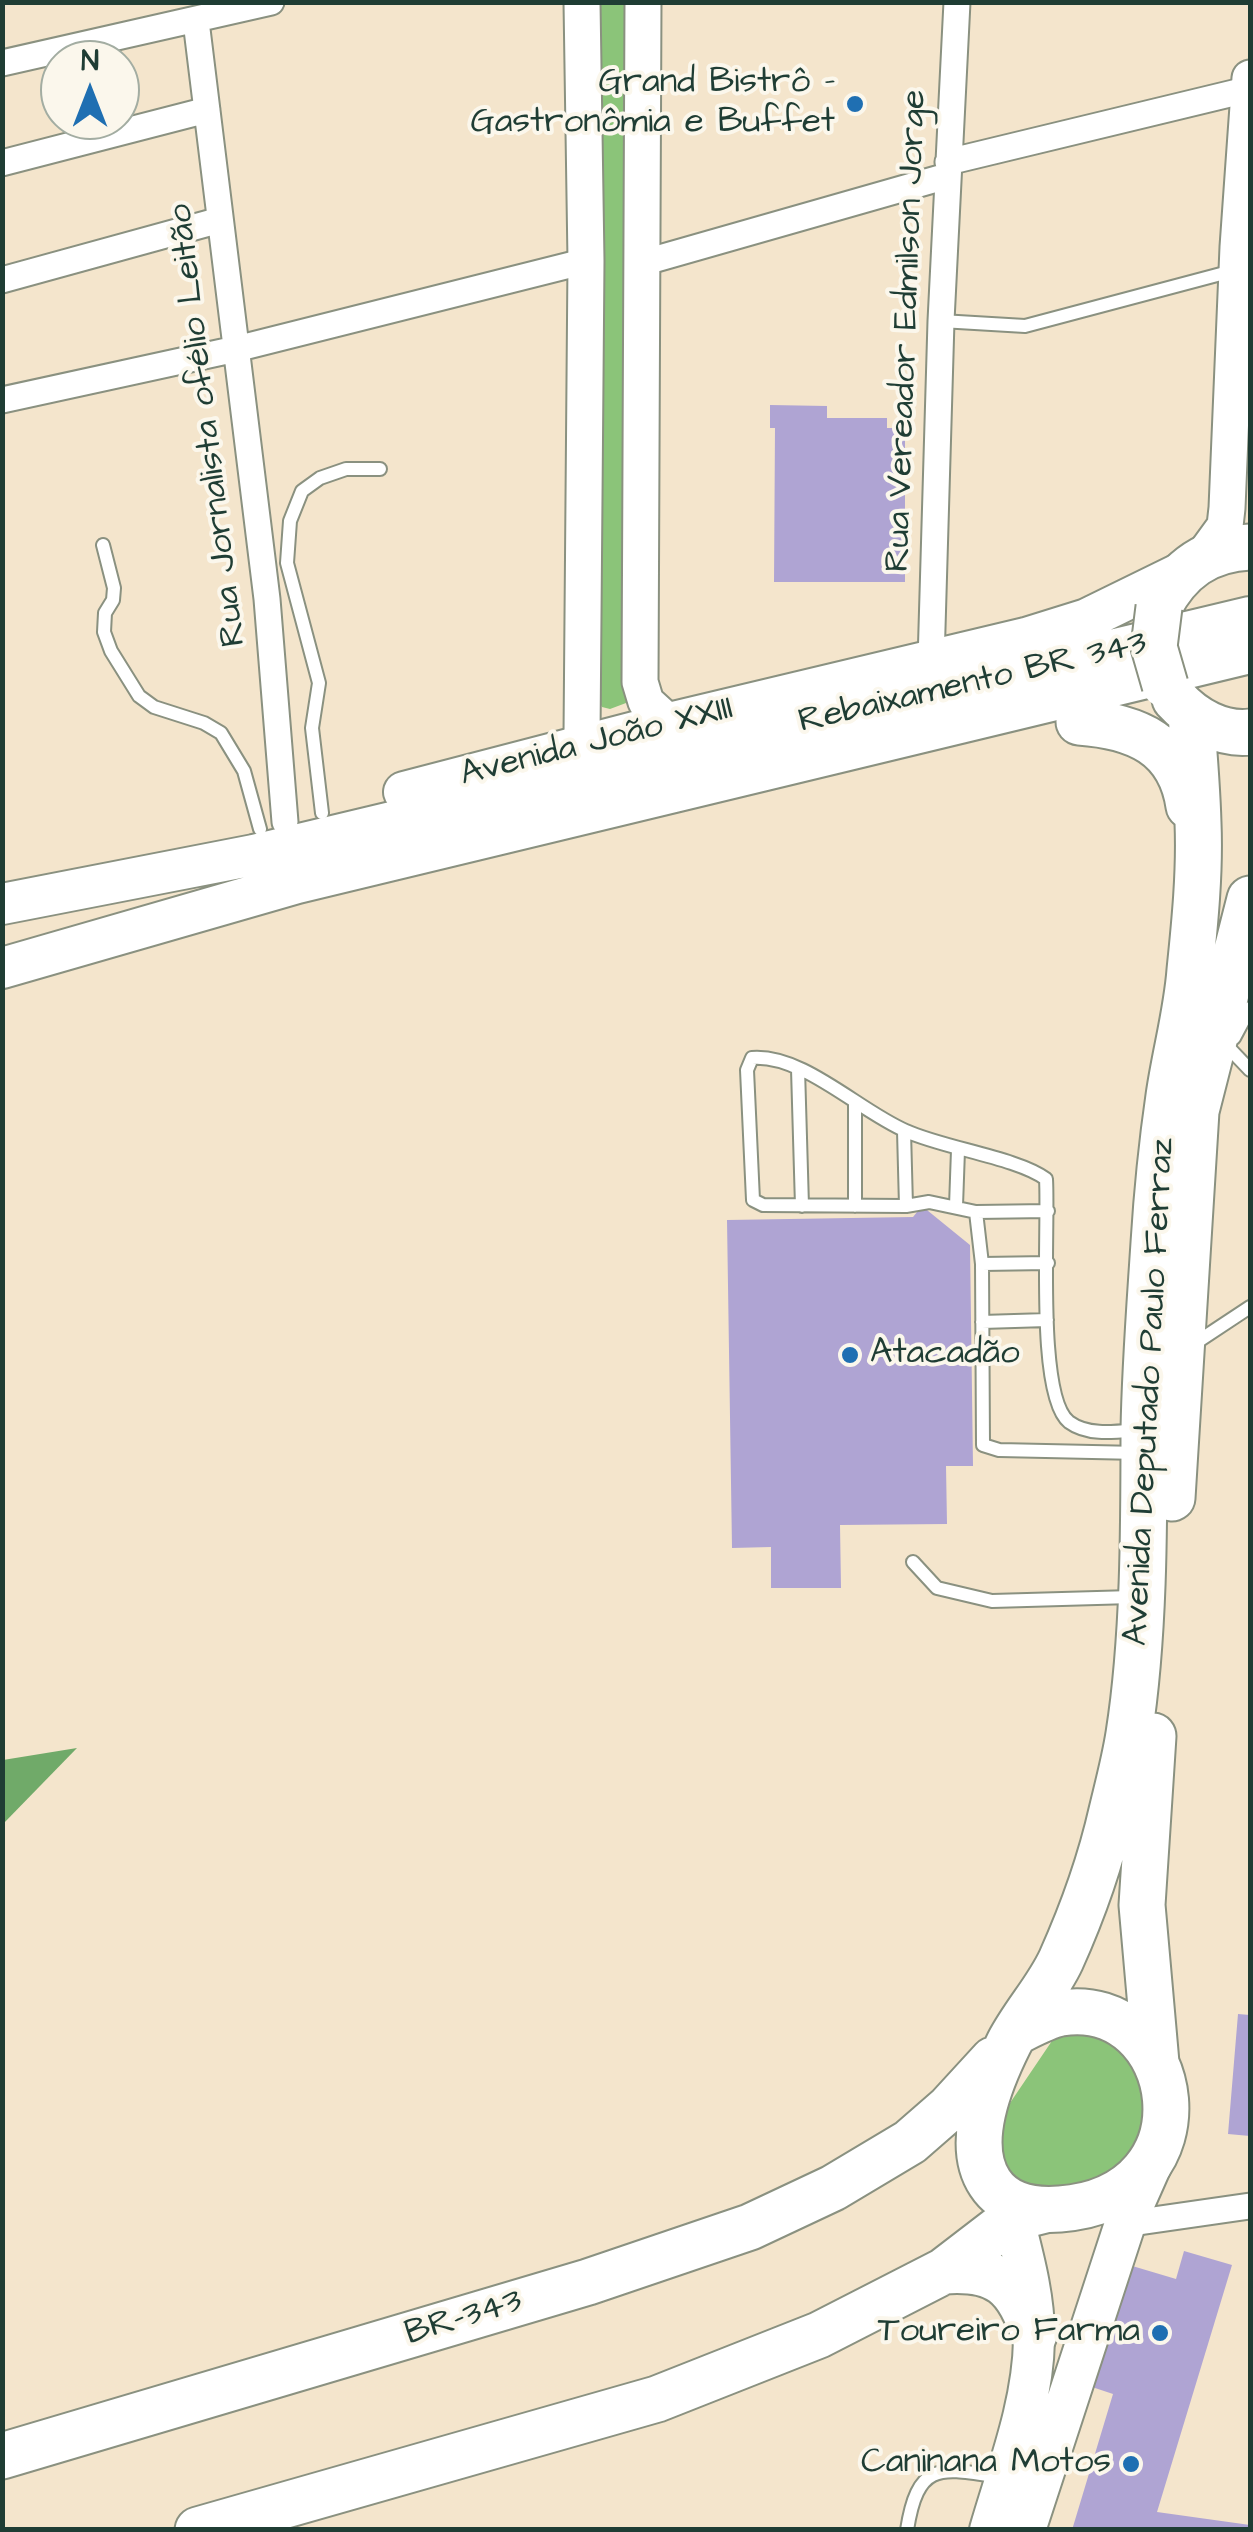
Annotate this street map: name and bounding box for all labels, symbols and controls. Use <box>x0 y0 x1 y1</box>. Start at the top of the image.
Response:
north arrow <box>40 40 140 140</box>
text: N <box>81 42 99 81</box>
place label: Grand Bistrô - Gastronômia e Buffet <box>470 63 835 145</box>
street label: Rua Vereador Edmilson Jorge <box>879 89 937 573</box>
marker: Grand Bistrô - Gastronômia e Buffet <box>844 93 866 115</box>
street label: Rua Jornalista ofélio Leitão <box>161 201 257 649</box>
street label: Rebaixamento BR 343 <box>795 624 1151 744</box>
street label: Avenida João XXIII <box>456 689 738 797</box>
street label: Avenida Deputado Paulo Ferraz <box>1117 1137 1185 1647</box>
place label: Atacadão <box>870 1334 1020 1376</box>
marker: Atacadão <box>839 1344 861 1366</box>
street label: BR-343 <box>400 2281 528 2357</box>
place label: Toureiro Farma <box>878 2312 1140 2354</box>
marker: Toureiro Farma <box>1149 2322 1171 2344</box>
place label: Caninana Motos <box>861 2443 1111 2485</box>
marker: Caninana Motos <box>1120 2453 1142 2475</box>

